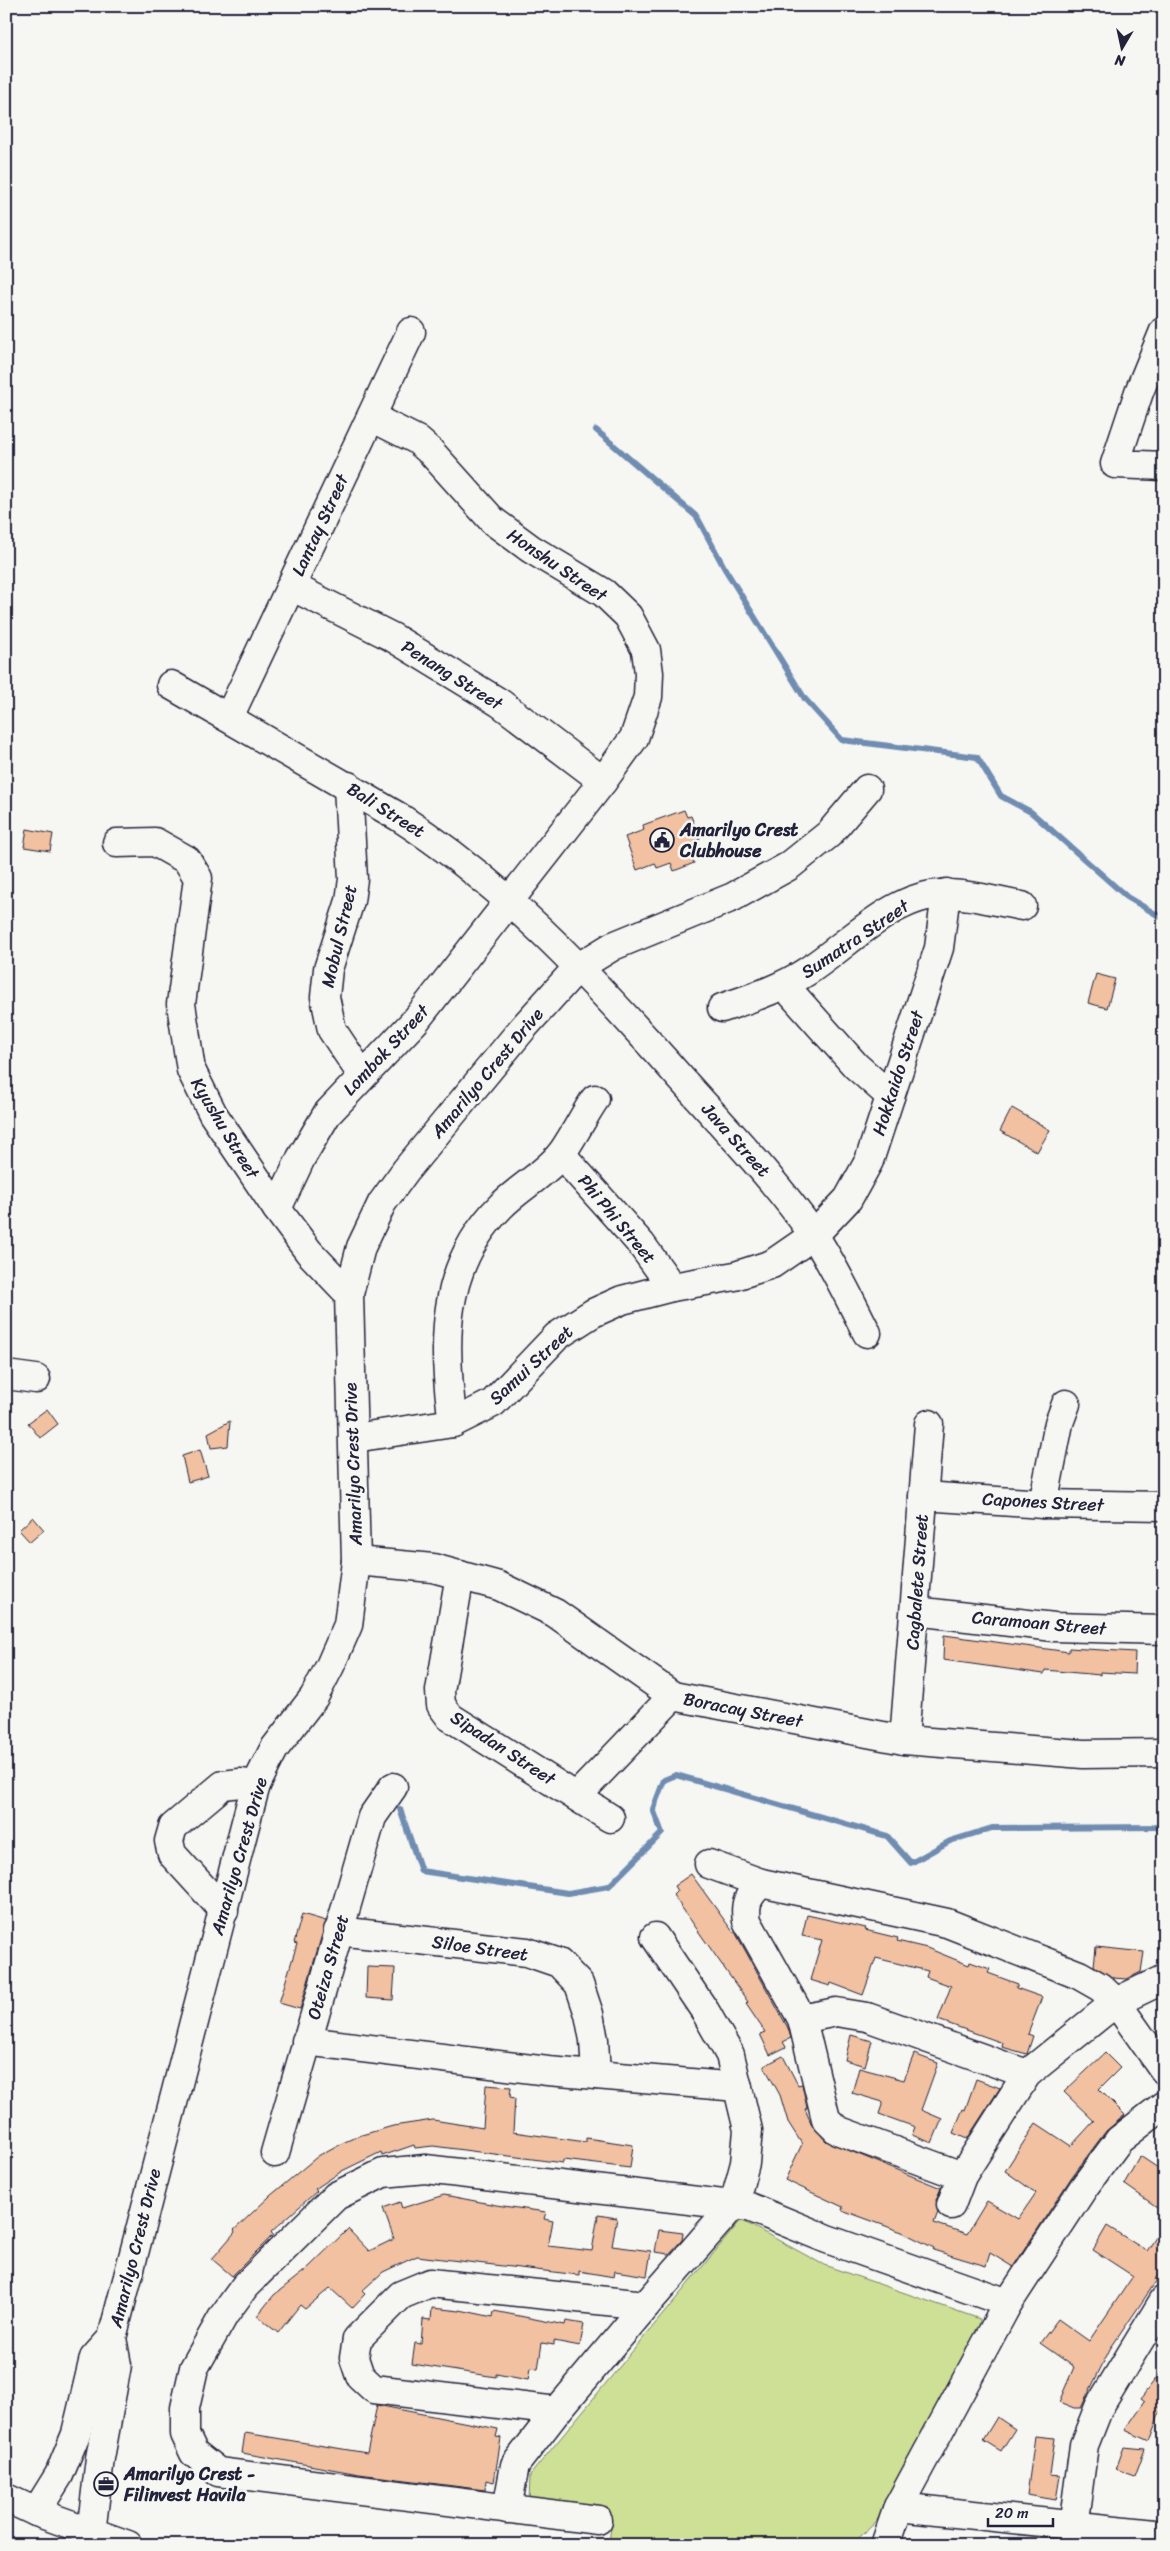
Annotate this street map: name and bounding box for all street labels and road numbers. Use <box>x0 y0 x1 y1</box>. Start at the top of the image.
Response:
street label: Lantay Street <box>282 468 358 581</box>
street label: Honshu Street <box>500 519 614 611</box>
street label: Penang Street <box>395 631 510 719</box>
street label: Bali Street <box>340 773 432 847</box>
street label: Mobul Street <box>312 881 366 991</box>
street label: Sumatra Street <box>794 890 916 987</box>
street label: Lombok Street <box>335 996 438 1103</box>
street label: Amarilyo Crest Drive <box>422 1000 552 1146</box>
street label: Hokkaido Street <box>863 1006 934 1140</box>
street label: Kyushu Street <box>182 1071 268 1186</box>
street label: Java Street <box>693 1094 779 1185</box>
street label: Phi Phi Street <box>569 1167 665 1271</box>
street label: Samui Street <box>481 1317 581 1413</box>
street label: Amarilyo Crest Drive <box>334 1382 372 1547</box>
street label: Capones Street <box>981 1483 1105 1521</box>
street label: Cagbalete Street <box>896 1513 938 1651</box>
street label: Caramoan Street <box>971 1601 1108 1645</box>
street label: Boracay Street <box>680 1683 806 1737</box>
street label: Sipadan Street <box>444 1702 563 1795</box>
street label: Amarilyo Crest Drive <box>201 1773 277 1940</box>
street label: Oteiza Street <box>298 1910 358 2023</box>
street label: Siloe Street <box>430 1925 530 1971</box>
street label: Amarilyo Crest Drive <box>100 2165 170 2332</box>

